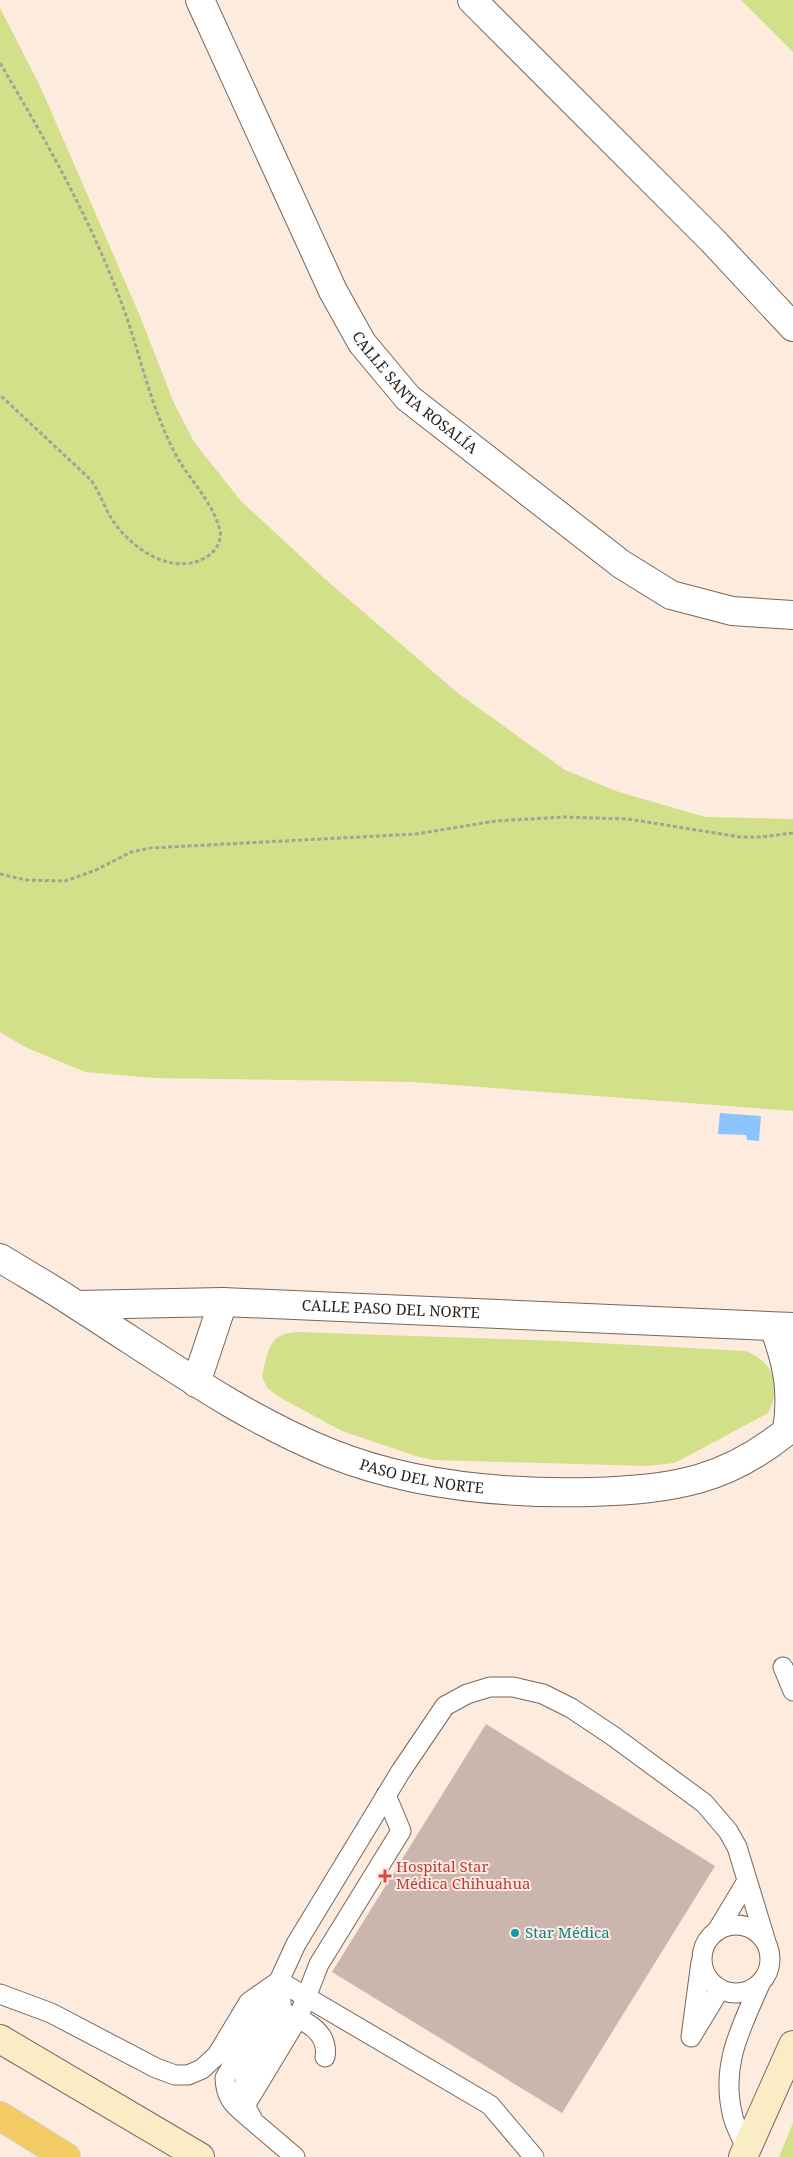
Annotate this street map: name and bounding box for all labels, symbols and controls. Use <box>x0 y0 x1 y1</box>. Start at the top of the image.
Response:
street label: CALLE SANTA ROSALÍA <box>348 327 482 458</box>
street label: CALLE PASO DEL NORTE <box>301 1294 480 1322</box>
street label: PASO DEL NORTE <box>357 1453 485 1498</box>
place label: Hospital Star Médica Chihuahua <box>396 1856 530 1893</box>
marker: Hospital Star Médica Chihuahua <box>378 1869 392 1883</box>
place label: Star Médica <box>525 1922 610 1942</box>
marker: Star Médica <box>509 1927 521 1939</box>

